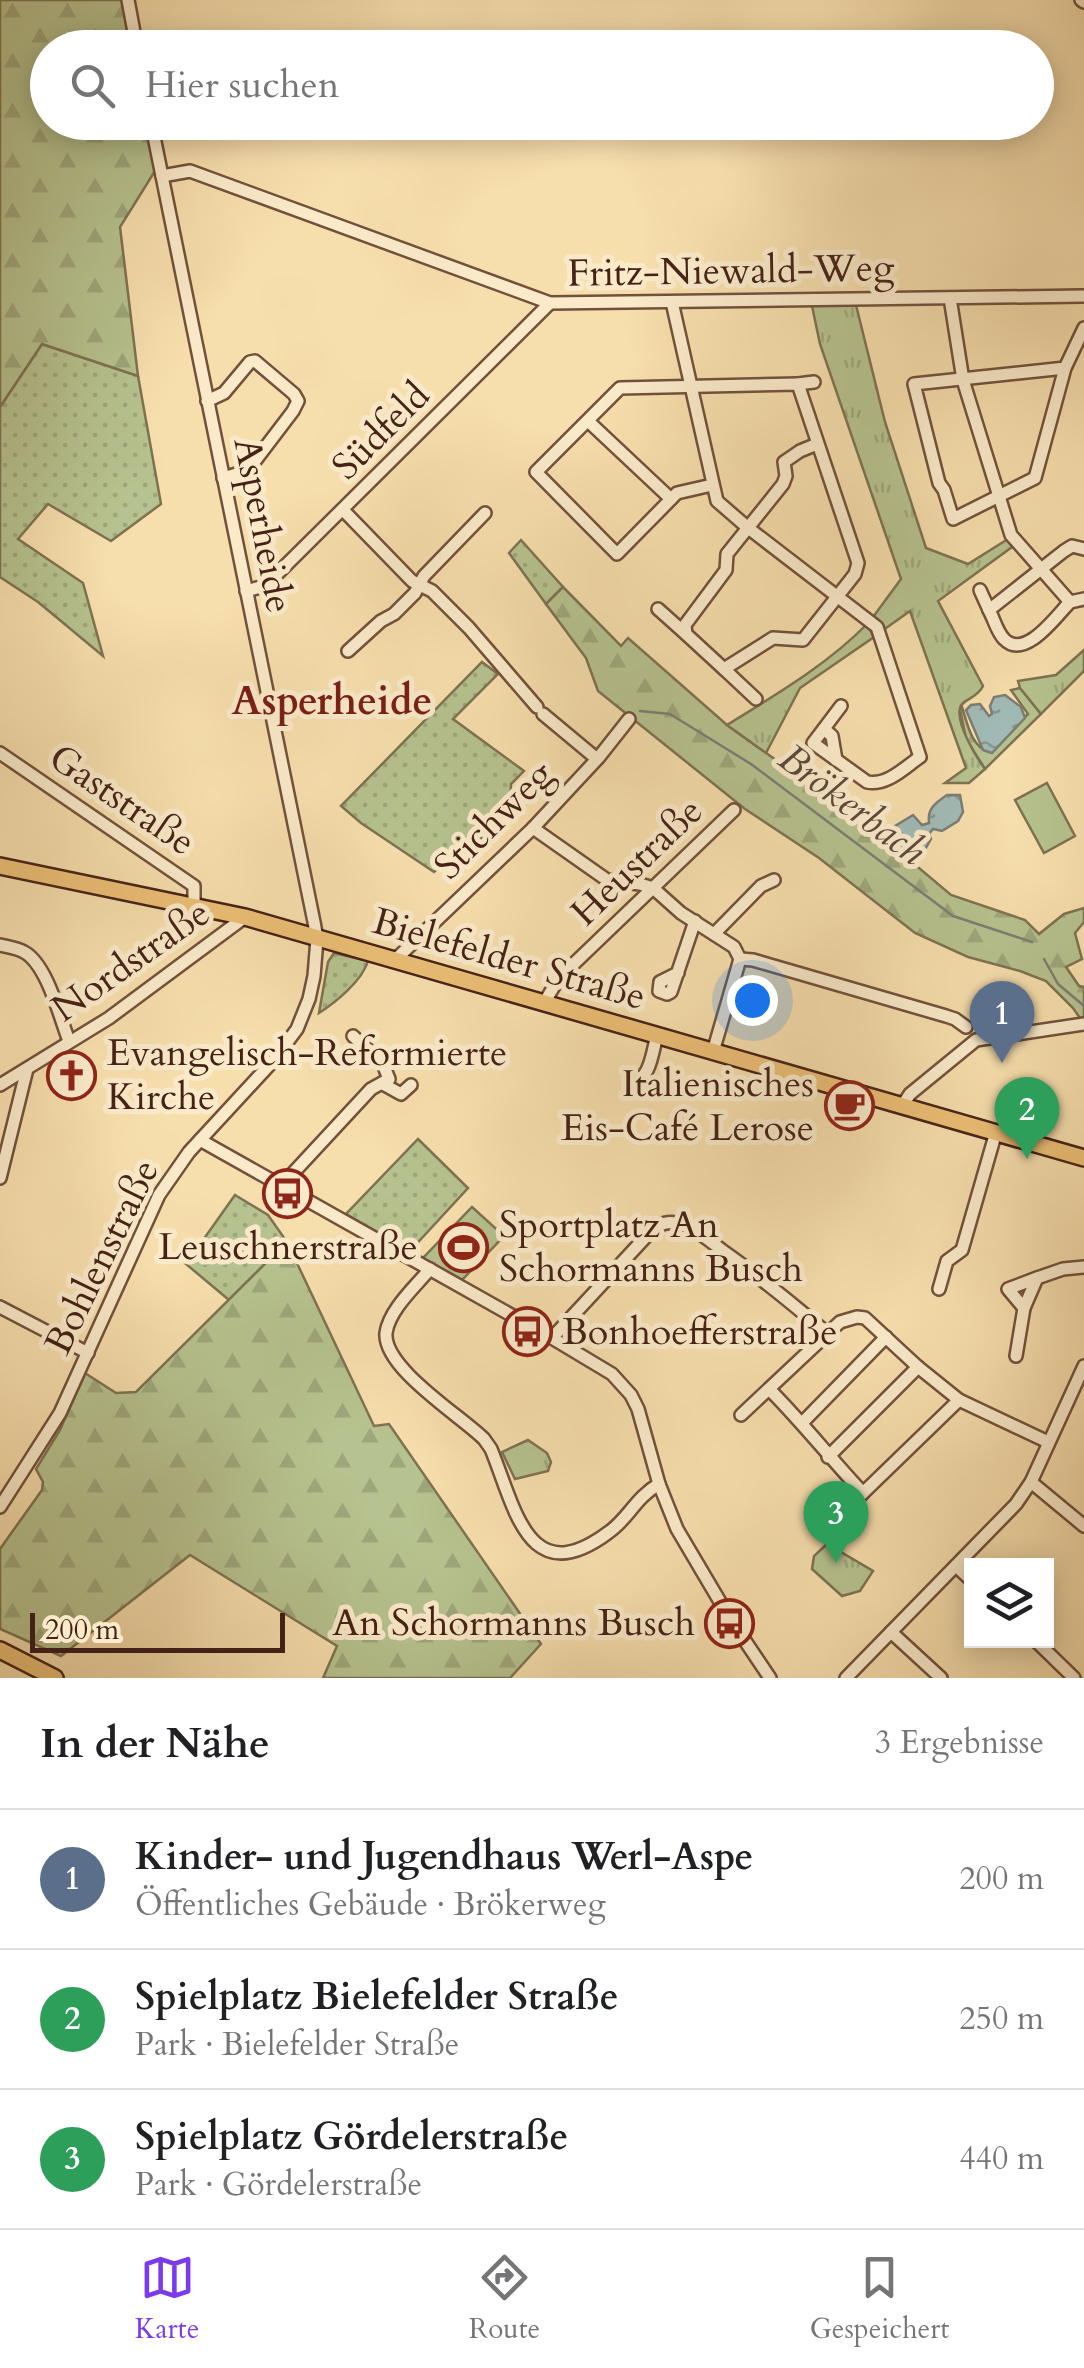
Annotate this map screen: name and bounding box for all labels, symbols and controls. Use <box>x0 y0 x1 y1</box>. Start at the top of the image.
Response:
search box <box>30 30 1054 140</box>
icon: search <box>65 58 120 113</box>
text: Hier suchen <box>145 59 339 111</box>
street label: Fritz-Niewald-Weg <box>567 242 895 300</box>
street label: Südfeld <box>321 371 441 491</box>
street label: Asperheide <box>221 433 305 617</box>
district label: Asperheide <box>232 674 432 729</box>
water label: Brökerbach <box>767 731 937 879</box>
street label: Gaststraße <box>39 732 205 868</box>
street label: Stichweg <box>423 748 566 891</box>
street label: Heustraße <box>560 786 714 938</box>
street label: Nordstraße <box>42 888 220 1034</box>
street label: Bielefelder Straße <box>366 895 652 1023</box>
your location <box>727 975 778 1026</box>
pin: 1 <box>970 980 1034 1063</box>
place label: Evangelisch-Reformierte Kirche <box>107 1027 507 1123</box>
church icon: Evangelisch-Reformierte Kirche <box>46 1049 98 1101</box>
place label: Italienisches Eis-Café Lerose <box>561 1058 814 1154</box>
pin: 2 <box>994 1076 1060 1159</box>
cafe icon: Italienisches Eis-Café Lerose <box>823 1080 875 1132</box>
street label: Bohlenstraße <box>32 1151 172 1363</box>
bus stop icon: Leuschnerstraße <box>262 1167 314 1219</box>
place label: Sportplatz An Schormanns Busch <box>499 1199 803 1295</box>
place label: Leuschnerstraße <box>158 1221 418 1273</box>
sports icon: Sportplatz An Schormanns Busch <box>438 1221 490 1273</box>
bus stop icon: Bonhoefferstraße <box>501 1306 553 1358</box>
place label: Bonhoefferstraße <box>562 1306 837 1358</box>
pin: 3 <box>804 1480 868 1563</box>
map controls <box>964 1558 1054 1648</box>
button: layers <box>964 1558 1054 1648</box>
place label: An Schormanns Busch <box>332 1597 695 1649</box>
bus stop icon: An Schormanns Busch <box>704 1597 756 1649</box>
scale bar <box>30 1608 285 1652</box>
text: 200 m <box>45 1611 119 1649</box>
text: In der Nähe <box>40 1715 270 1772</box>
text: 3 Ergebnisse <box>875 1721 1044 1765</box>
text: Kinder- und Jugendhaus Werl-Aspe <box>135 1831 753 1883</box>
text: 1 <box>64 1857 81 1901</box>
text: 200 m <box>959 1857 1044 1901</box>
text: Öffentliches Gebäude · Brökerweg <box>135 1883 606 1927</box>
text: Spielplatz Bielefelder Straße <box>135 1971 619 2023</box>
text: 2 <box>64 1997 81 2041</box>
text: 250 m <box>959 1997 1044 2041</box>
text: Park · Bielefelder Straße <box>135 2023 459 2067</box>
text: Spielplatz Gördelerstraße <box>135 2111 568 2163</box>
text: 3 <box>64 2137 81 2181</box>
text: 440 m <box>959 2137 1044 2181</box>
text: Park · Gördelerstraße <box>135 2163 422 2207</box>
tab: Karte <box>135 2250 199 2348</box>
tab: Route <box>469 2250 540 2348</box>
tab: Gespeichert <box>810 2250 949 2348</box>

